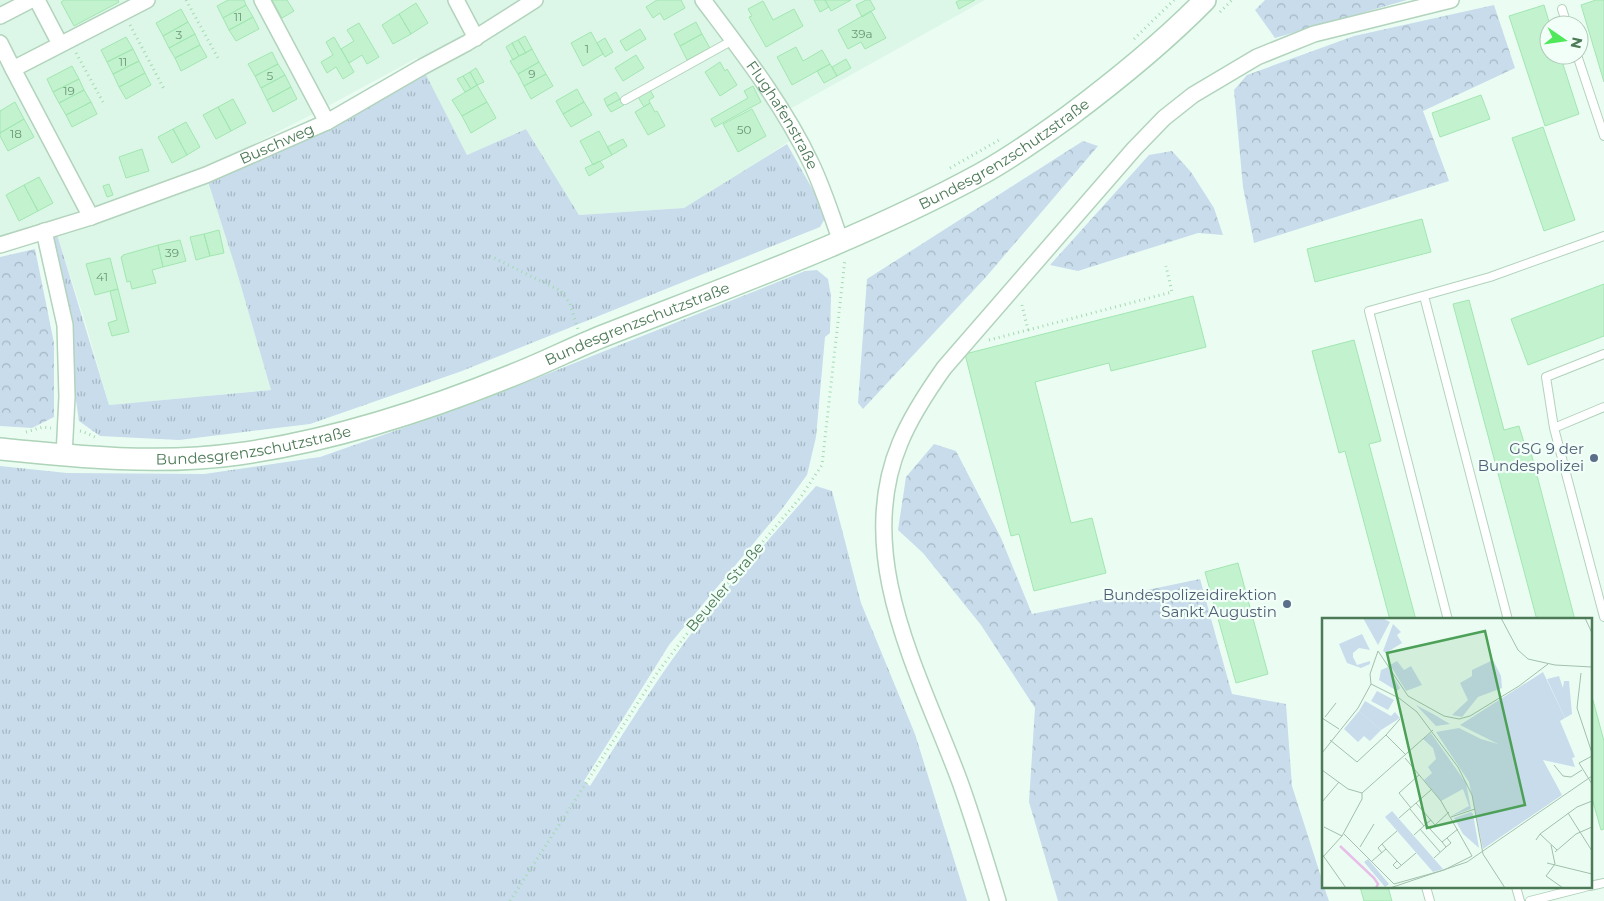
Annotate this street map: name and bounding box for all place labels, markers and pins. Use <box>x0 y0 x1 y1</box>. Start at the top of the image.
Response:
place label: GSG 9 der Bundespolizei <box>1478 439 1584 475</box>
marker: GSG 9 der Bundespolizei <box>1588 452 1600 464</box>
place label: Bundespolizeidirektion Sankt Augustin <box>1103 585 1277 621</box>
marker: Bundespolizeidirektion Sankt Augustin <box>1281 598 1293 610</box>

